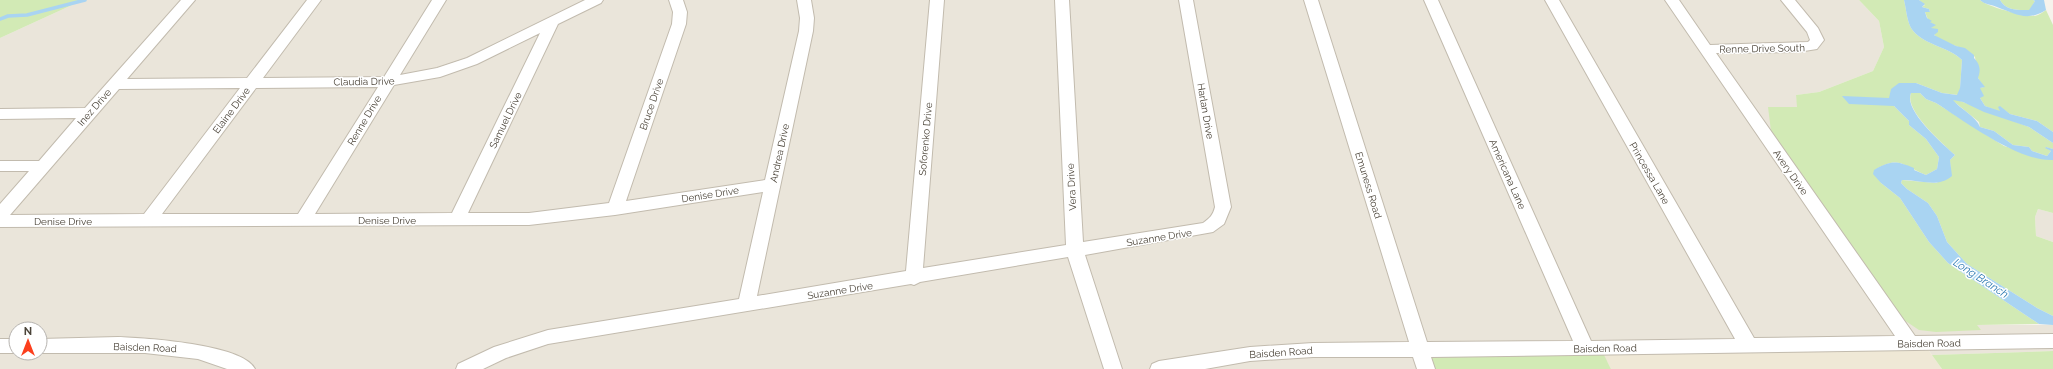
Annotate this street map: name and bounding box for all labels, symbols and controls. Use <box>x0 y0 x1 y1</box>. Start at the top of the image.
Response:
street label: Renne Drive South <box>1719 42 1805 55</box>
street label: Claudia Drive <box>333 75 395 88</box>
street label: Bruce Drive <box>638 77 665 131</box>
street label: Harlan Drive <box>1195 82 1216 140</box>
street label: Elaine Drive <box>211 85 252 135</box>
street label: Inez Drive <box>75 86 114 128</box>
street label: Samuel Drive <box>487 90 524 150</box>
street label: Renne Drive <box>345 93 384 147</box>
street label: Soforenko Drive <box>917 102 934 176</box>
street label: Andrea Drive <box>768 123 791 184</box>
street label: Americana Lane <box>1487 138 1528 211</box>
street label: Princessa Lane <box>1627 140 1672 206</box>
street label: Avery Drive <box>1771 148 1810 197</box>
street label: Emuness Road <box>1353 151 1384 220</box>
street label: Vera Drive <box>1065 163 1078 211</box>
street label: Denise Drive <box>681 184 740 204</box>
street label: Denise Drive <box>358 215 416 226</box>
street label: Denise Drive <box>34 216 92 227</box>
street label: Suzanne Drive <box>1125 227 1193 248</box>
water label: Long Branch <box>1951 256 2011 301</box>
street label: Suzanne Drive <box>806 280 874 301</box>
north arrow <box>8 321 48 361</box>
text: N <box>24 325 32 338</box>
street label: Baisden Road <box>1897 337 1961 350</box>
street label: Baisden Road <box>113 341 177 354</box>
street label: Baisden Road <box>1573 342 1637 355</box>
street label: Baisden Road <box>1249 345 1313 360</box>

